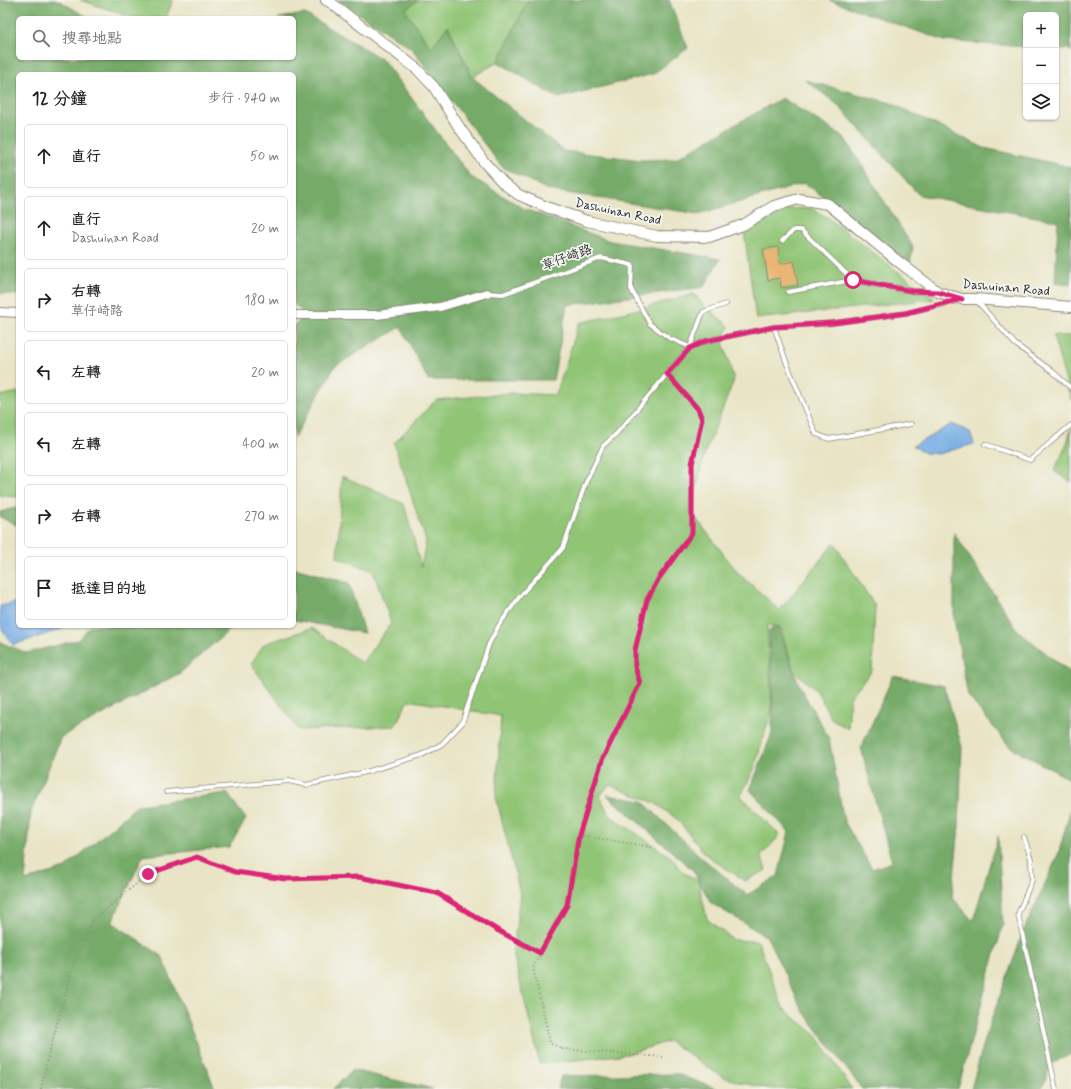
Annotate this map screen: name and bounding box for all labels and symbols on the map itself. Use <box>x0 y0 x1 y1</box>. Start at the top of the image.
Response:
street label: Dashuinan Road <box>573 195 663 229</box>
street label: 草仔崎路 <box>540 241 594 275</box>
route start <box>844 271 862 289</box>
street label: Dashuinan Road <box>962 276 1050 300</box>
route end <box>139 865 157 883</box>

